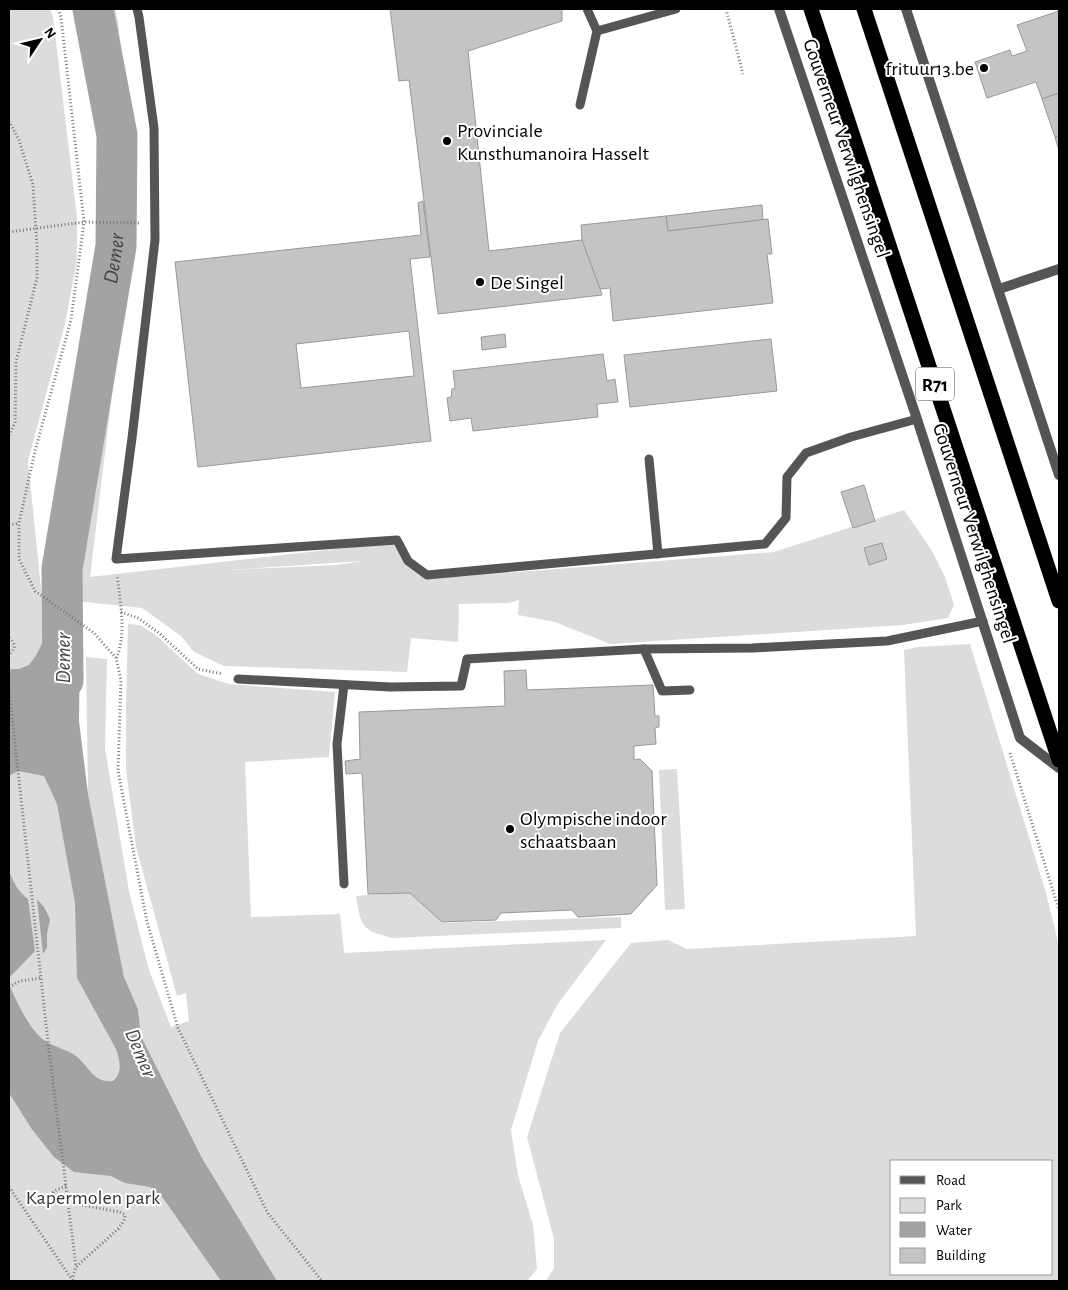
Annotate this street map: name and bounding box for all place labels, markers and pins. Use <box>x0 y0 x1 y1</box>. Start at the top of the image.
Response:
place label: frituur13.be <box>885 59 974 79</box>
marker: frituur13.be <box>978 62 990 74</box>
place label: Provinciale Kunsthumanoira Hasselt <box>457 121 649 164</box>
marker: Provinciale Kunsthumanoira Hasselt <box>441 135 453 147</box>
place label: De Singel <box>490 273 564 293</box>
marker: De Singel <box>474 276 486 288</box>
place label: Olympische indoor schaatsbaan <box>520 809 667 852</box>
marker: Olympische indoor schaatsbaan <box>504 823 516 835</box>

